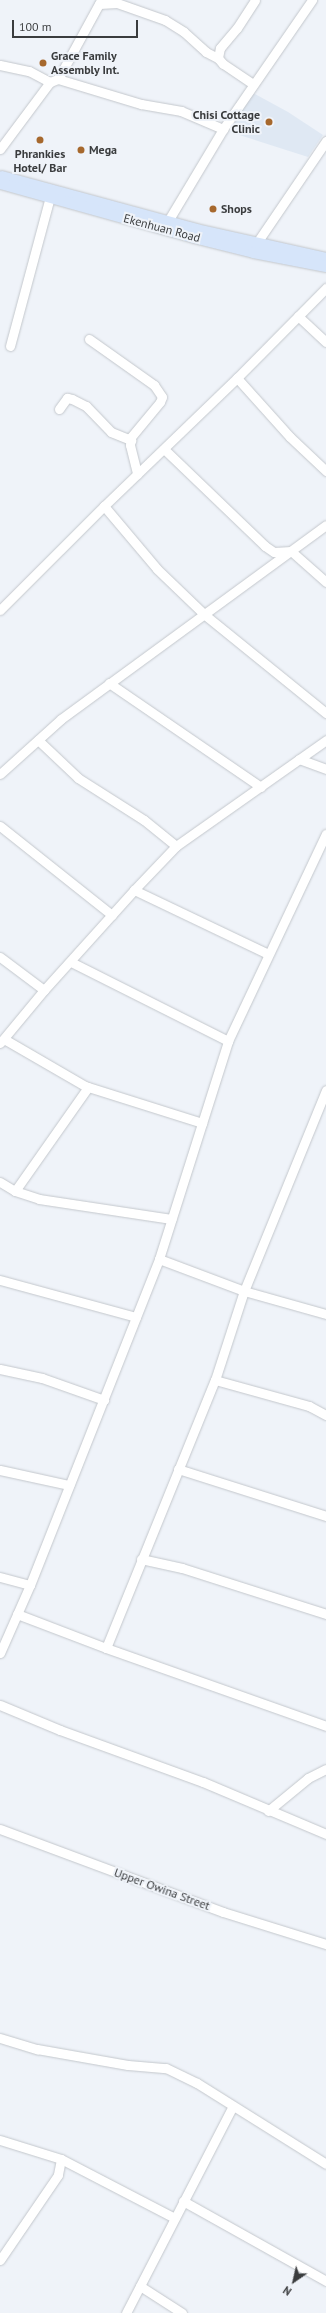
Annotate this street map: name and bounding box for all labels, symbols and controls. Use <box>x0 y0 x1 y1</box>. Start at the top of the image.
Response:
scale bar <box>14 12 140 38</box>
text: 100 m <box>19 19 52 34</box>
place label: Grace Family Assembly Int. <box>51 49 120 77</box>
marker: Grace Family Assembly Int. <box>38 58 48 68</box>
place label: Chisi Cottage Clinic <box>193 108 260 136</box>
marker: Chisi Cottage Clinic <box>263 116 275 128</box>
marker: Phrankies Hotel/ Bar <box>35 135 45 145</box>
place label: Mega <box>89 143 117 157</box>
marker: Mega <box>76 145 86 155</box>
place label: Phrankies Hotel/ Bar <box>13 147 67 175</box>
place label: Shops <box>221 202 252 216</box>
marker: Shops <box>208 204 218 214</box>
street label: Ekenhuan Road <box>122 211 202 245</box>
street label: Upper Owina Street <box>112 1865 212 1913</box>
north arrow <box>274 2261 314 2301</box>
text: N <box>280 2283 294 2299</box>

